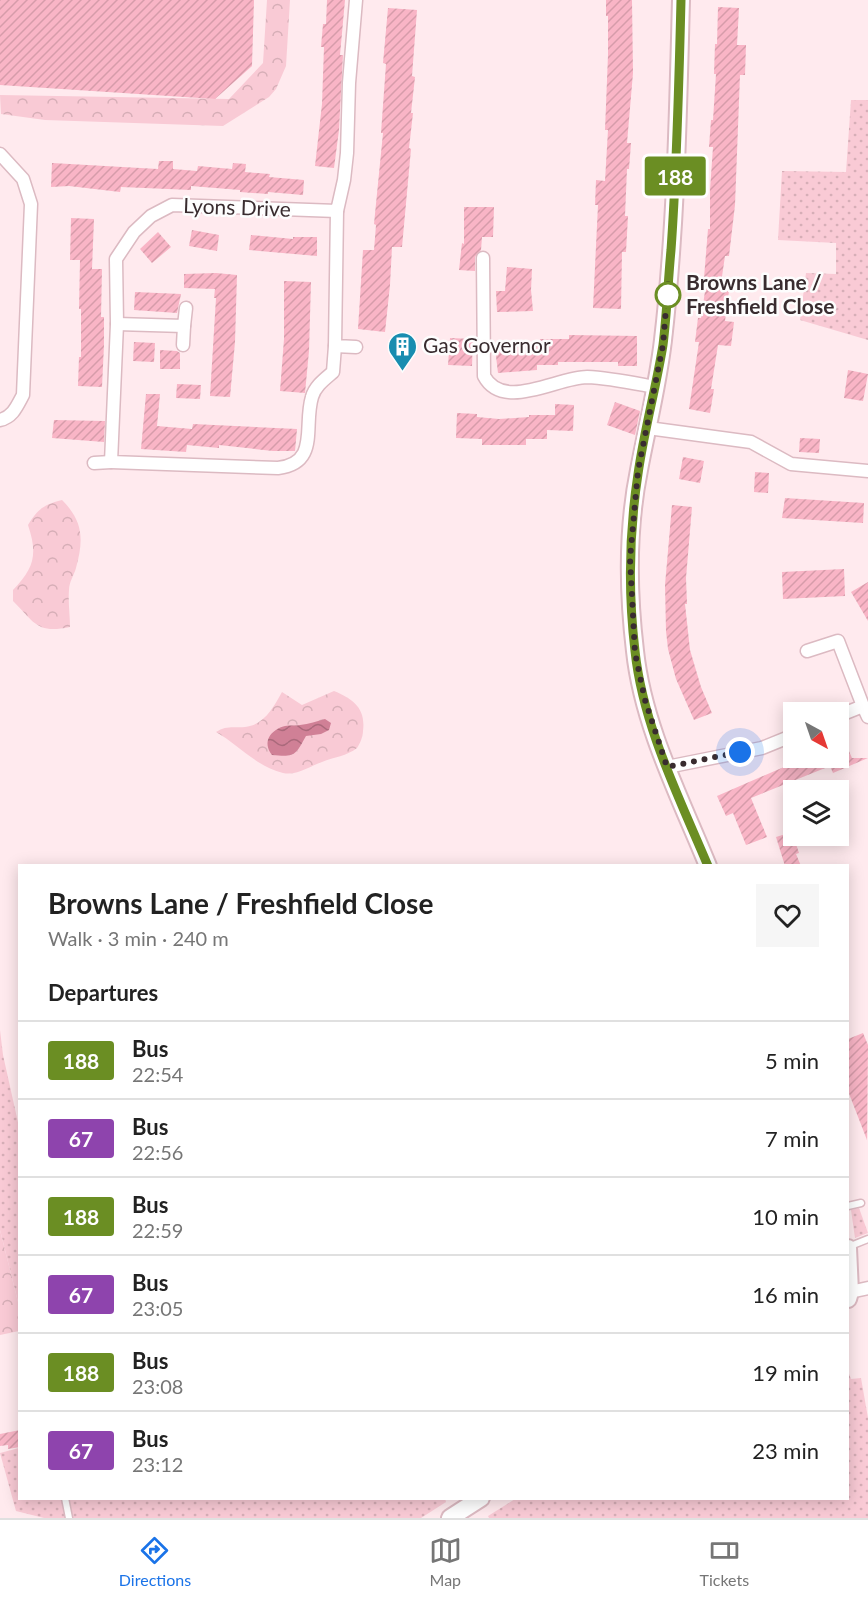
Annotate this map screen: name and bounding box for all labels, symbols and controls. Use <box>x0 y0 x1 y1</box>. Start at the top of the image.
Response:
line badge: 188 <box>640 156 710 195</box>
text: 188 <box>657 164 693 189</box>
street label: Lyons Drive <box>183 192 291 221</box>
place label: Browns Lane / Freshfield Close <box>686 269 834 318</box>
marker: Browns Lane / Freshfield Close <box>655 282 681 308</box>
building icon: Gas Governor <box>386 330 418 372</box>
place label: Gas Governor <box>423 332 551 357</box>
north arrow <box>783 702 849 768</box>
map controls <box>783 702 849 846</box>
your location <box>725 737 755 767</box>
button: layers <box>783 780 849 846</box>
button: heart <box>756 884 819 947</box>
text: Browns Lane / Freshfield Close <box>48 886 433 920</box>
text: Walk · 3 min · 240 m <box>48 926 229 950</box>
text: Departures <box>48 979 158 1006</box>
text: Bus <box>132 1035 168 1062</box>
text: 5 min <box>765 1047 819 1074</box>
text: 188 <box>63 1048 99 1073</box>
text: 22:54 <box>132 1062 183 1086</box>
text: Bus <box>132 1113 168 1140</box>
text: 7 min <box>765 1125 819 1152</box>
text: 67 <box>69 1126 93 1151</box>
text: 22:56 <box>132 1140 183 1164</box>
text: Bus <box>132 1191 168 1218</box>
text: 10 min <box>752 1203 819 1230</box>
text: 188 <box>63 1204 99 1229</box>
text: 22:59 <box>132 1218 183 1242</box>
text: Bus <box>132 1269 168 1296</box>
text: 16 min <box>752 1281 819 1308</box>
text: 67 <box>69 1282 93 1307</box>
text: 23:05 <box>132 1296 183 1320</box>
text: Bus <box>132 1347 168 1374</box>
text: 19 min <box>752 1359 819 1386</box>
text: 188 <box>63 1360 99 1385</box>
text: 23:08 <box>132 1374 183 1398</box>
text: Bus <box>132 1425 168 1452</box>
text: 23 min <box>752 1437 819 1464</box>
text: 67 <box>69 1438 93 1463</box>
text: 23:12 <box>132 1452 183 1476</box>
tab: Directions <box>119 1534 191 1589</box>
tab: Map <box>429 1534 462 1589</box>
tab: Tickets <box>700 1534 749 1589</box>

